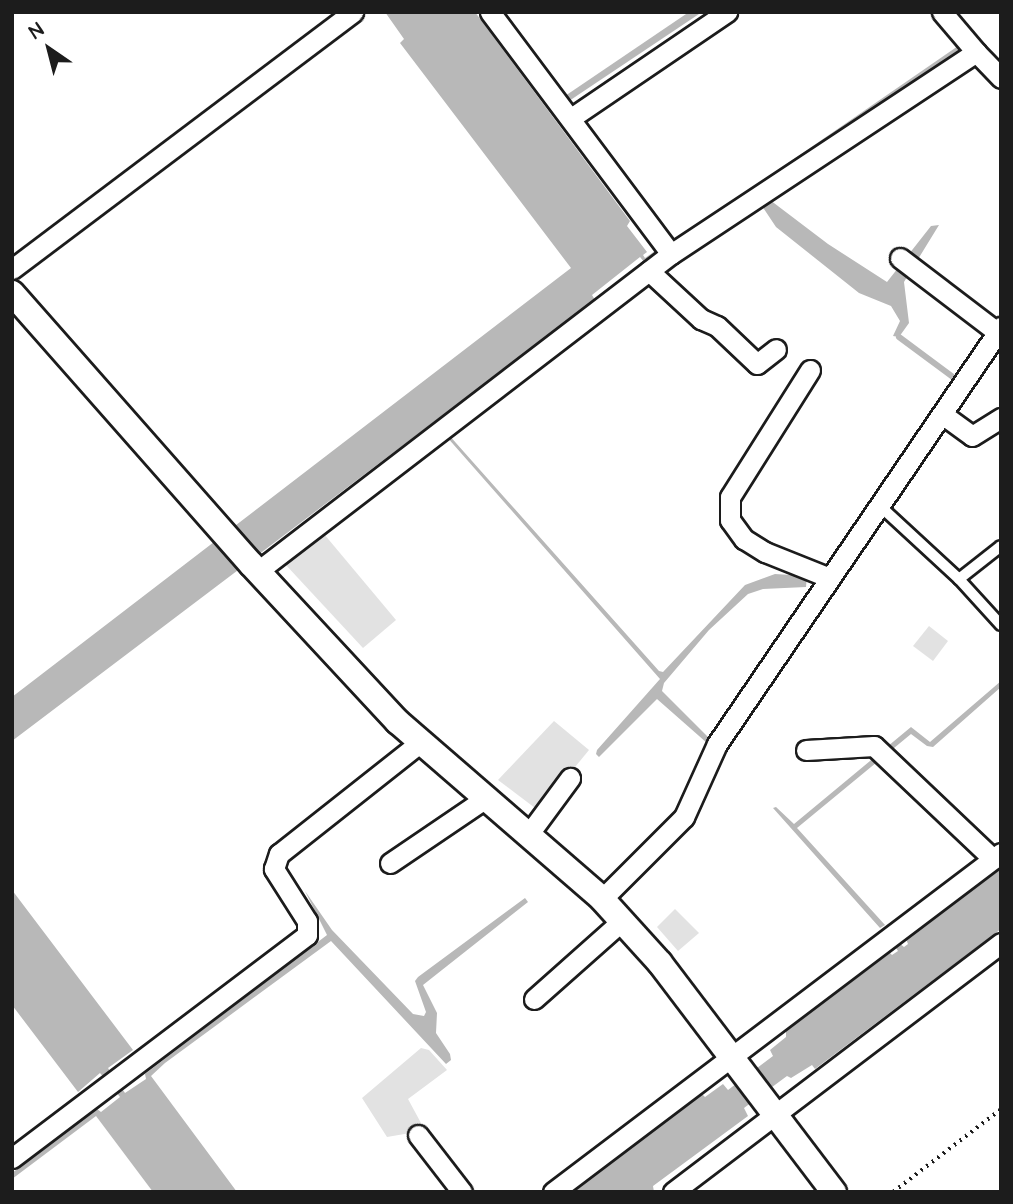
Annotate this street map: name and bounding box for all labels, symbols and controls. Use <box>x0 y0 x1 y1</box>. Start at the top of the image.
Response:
north arrow <box>14 14 84 84</box>
text: N <box>24 17 49 46</box>

